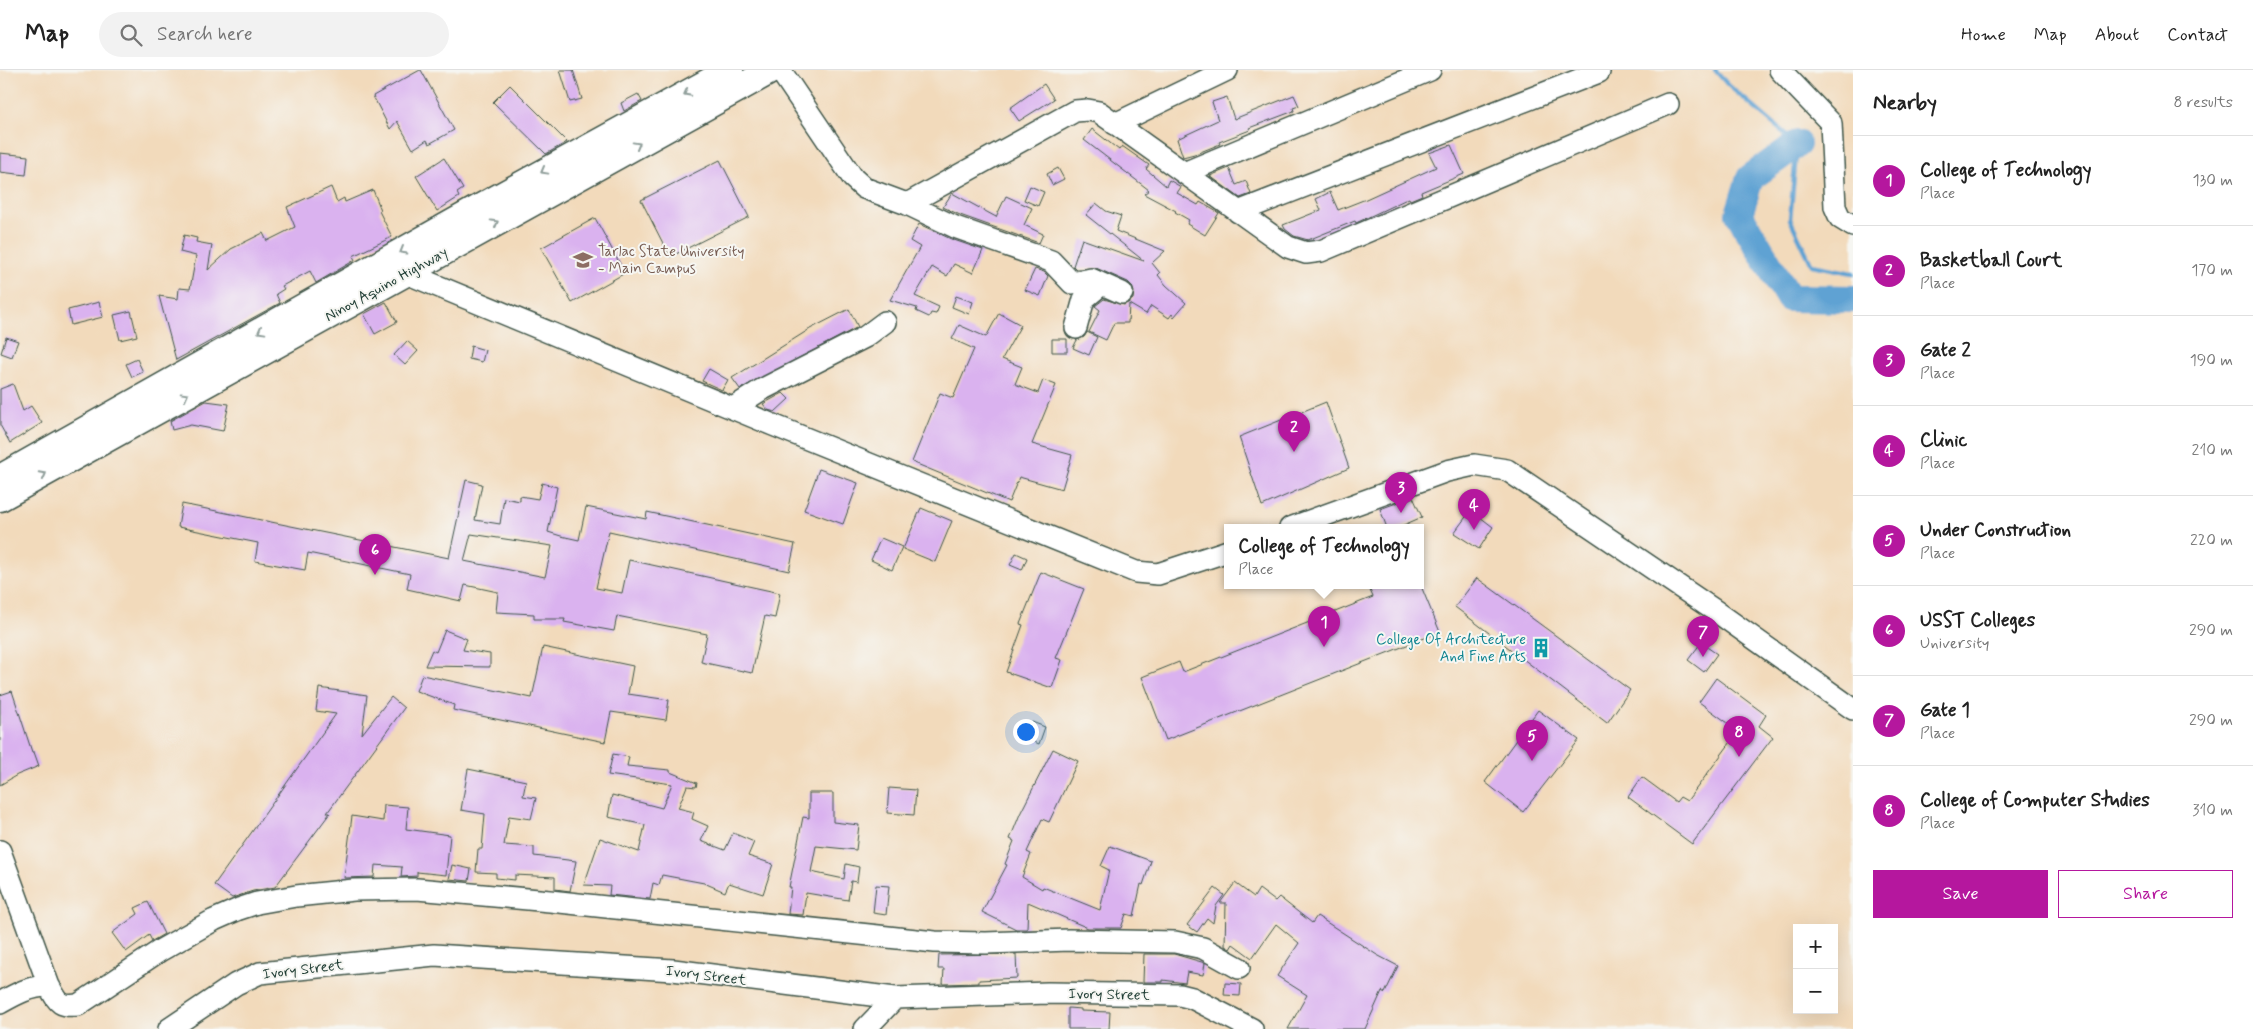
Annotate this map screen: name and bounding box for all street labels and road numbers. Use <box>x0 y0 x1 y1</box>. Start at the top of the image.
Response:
street label: Ninoy Aquino Highway <box>321 243 452 327</box>
street label: Ivory Street <box>262 955 345 985</box>
street label: Ivory Street <box>664 961 748 991</box>
street label: Ivory Street <box>1068 984 1150 1006</box>

